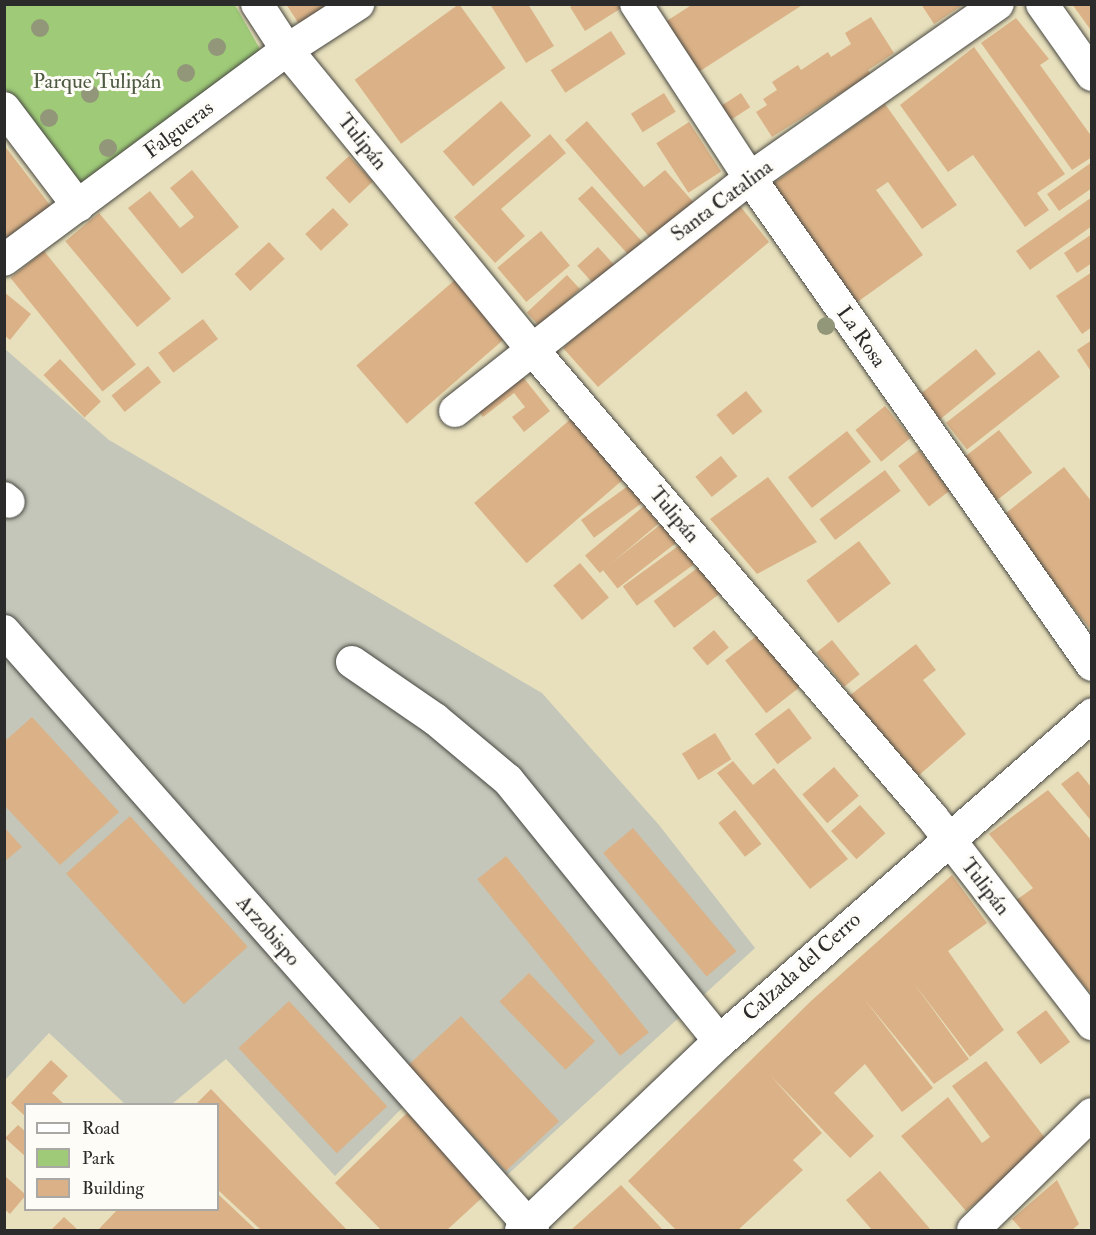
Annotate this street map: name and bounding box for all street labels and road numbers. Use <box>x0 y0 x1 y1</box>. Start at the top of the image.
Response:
street label: Falgueras <box>139 96 219 164</box>
street label: Tulipán <box>332 109 392 175</box>
street label: Santa Catalina <box>666 155 778 247</box>
street label: La Rosa <box>831 302 891 372</box>
street label: Tulipán <box>643 482 705 548</box>
street label: Tulipán <box>955 854 1015 920</box>
street label: Arzobispo <box>231 891 305 971</box>
street label: Calzada del Cerro <box>738 907 866 1027</box>

